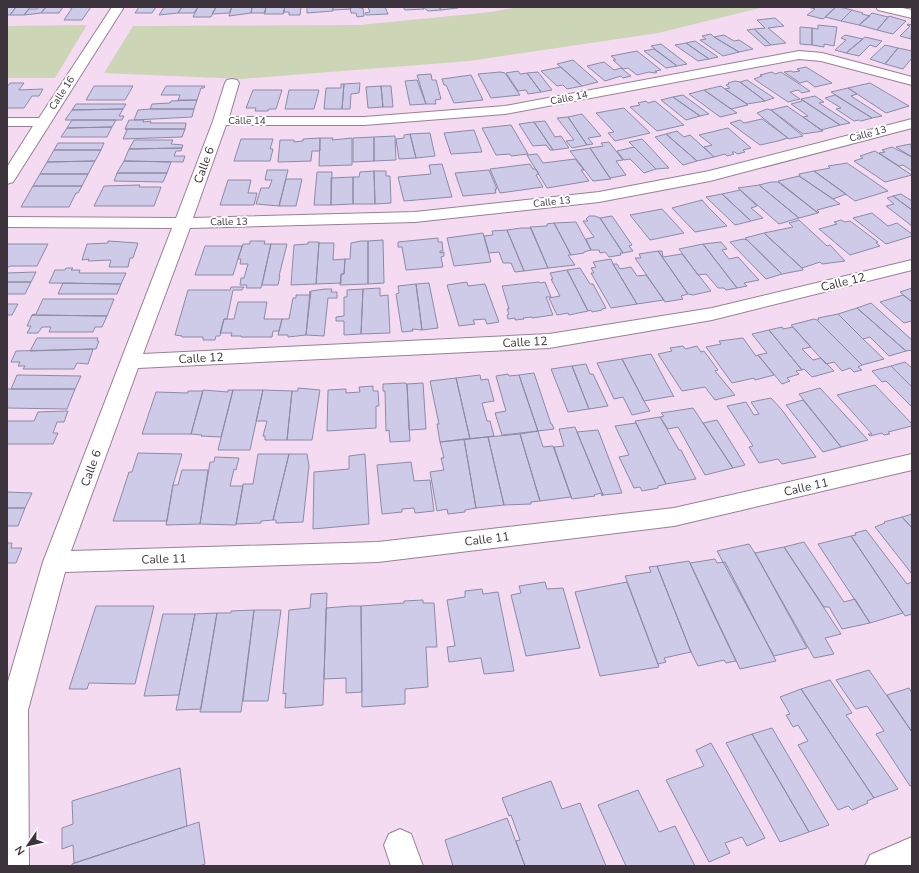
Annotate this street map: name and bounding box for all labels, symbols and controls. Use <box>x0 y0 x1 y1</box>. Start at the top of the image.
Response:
street label: Calle 16 <box>46 73 78 113</box>
street label: Calle 14 <box>549 88 589 108</box>
street label: Calle 14 <box>228 114 266 128</box>
street label: Calle 13 <box>848 122 888 146</box>
street label: Calle 6 <box>190 144 218 186</box>
street label: Calle 13 <box>533 193 571 211</box>
street label: Calle 13 <box>210 215 248 229</box>
street label: Calle 12 <box>819 269 867 295</box>
street label: Calle 12 <box>502 333 548 351</box>
street label: Calle 12 <box>178 349 224 367</box>
street label: Calle 6 <box>77 447 105 489</box>
street label: Calle 11 <box>782 474 830 500</box>
street label: Calle 11 <box>464 528 510 550</box>
street label: Calle 11 <box>141 550 187 568</box>
north arrow <box>8 825 48 865</box>
text: N <box>12 843 29 858</box>

